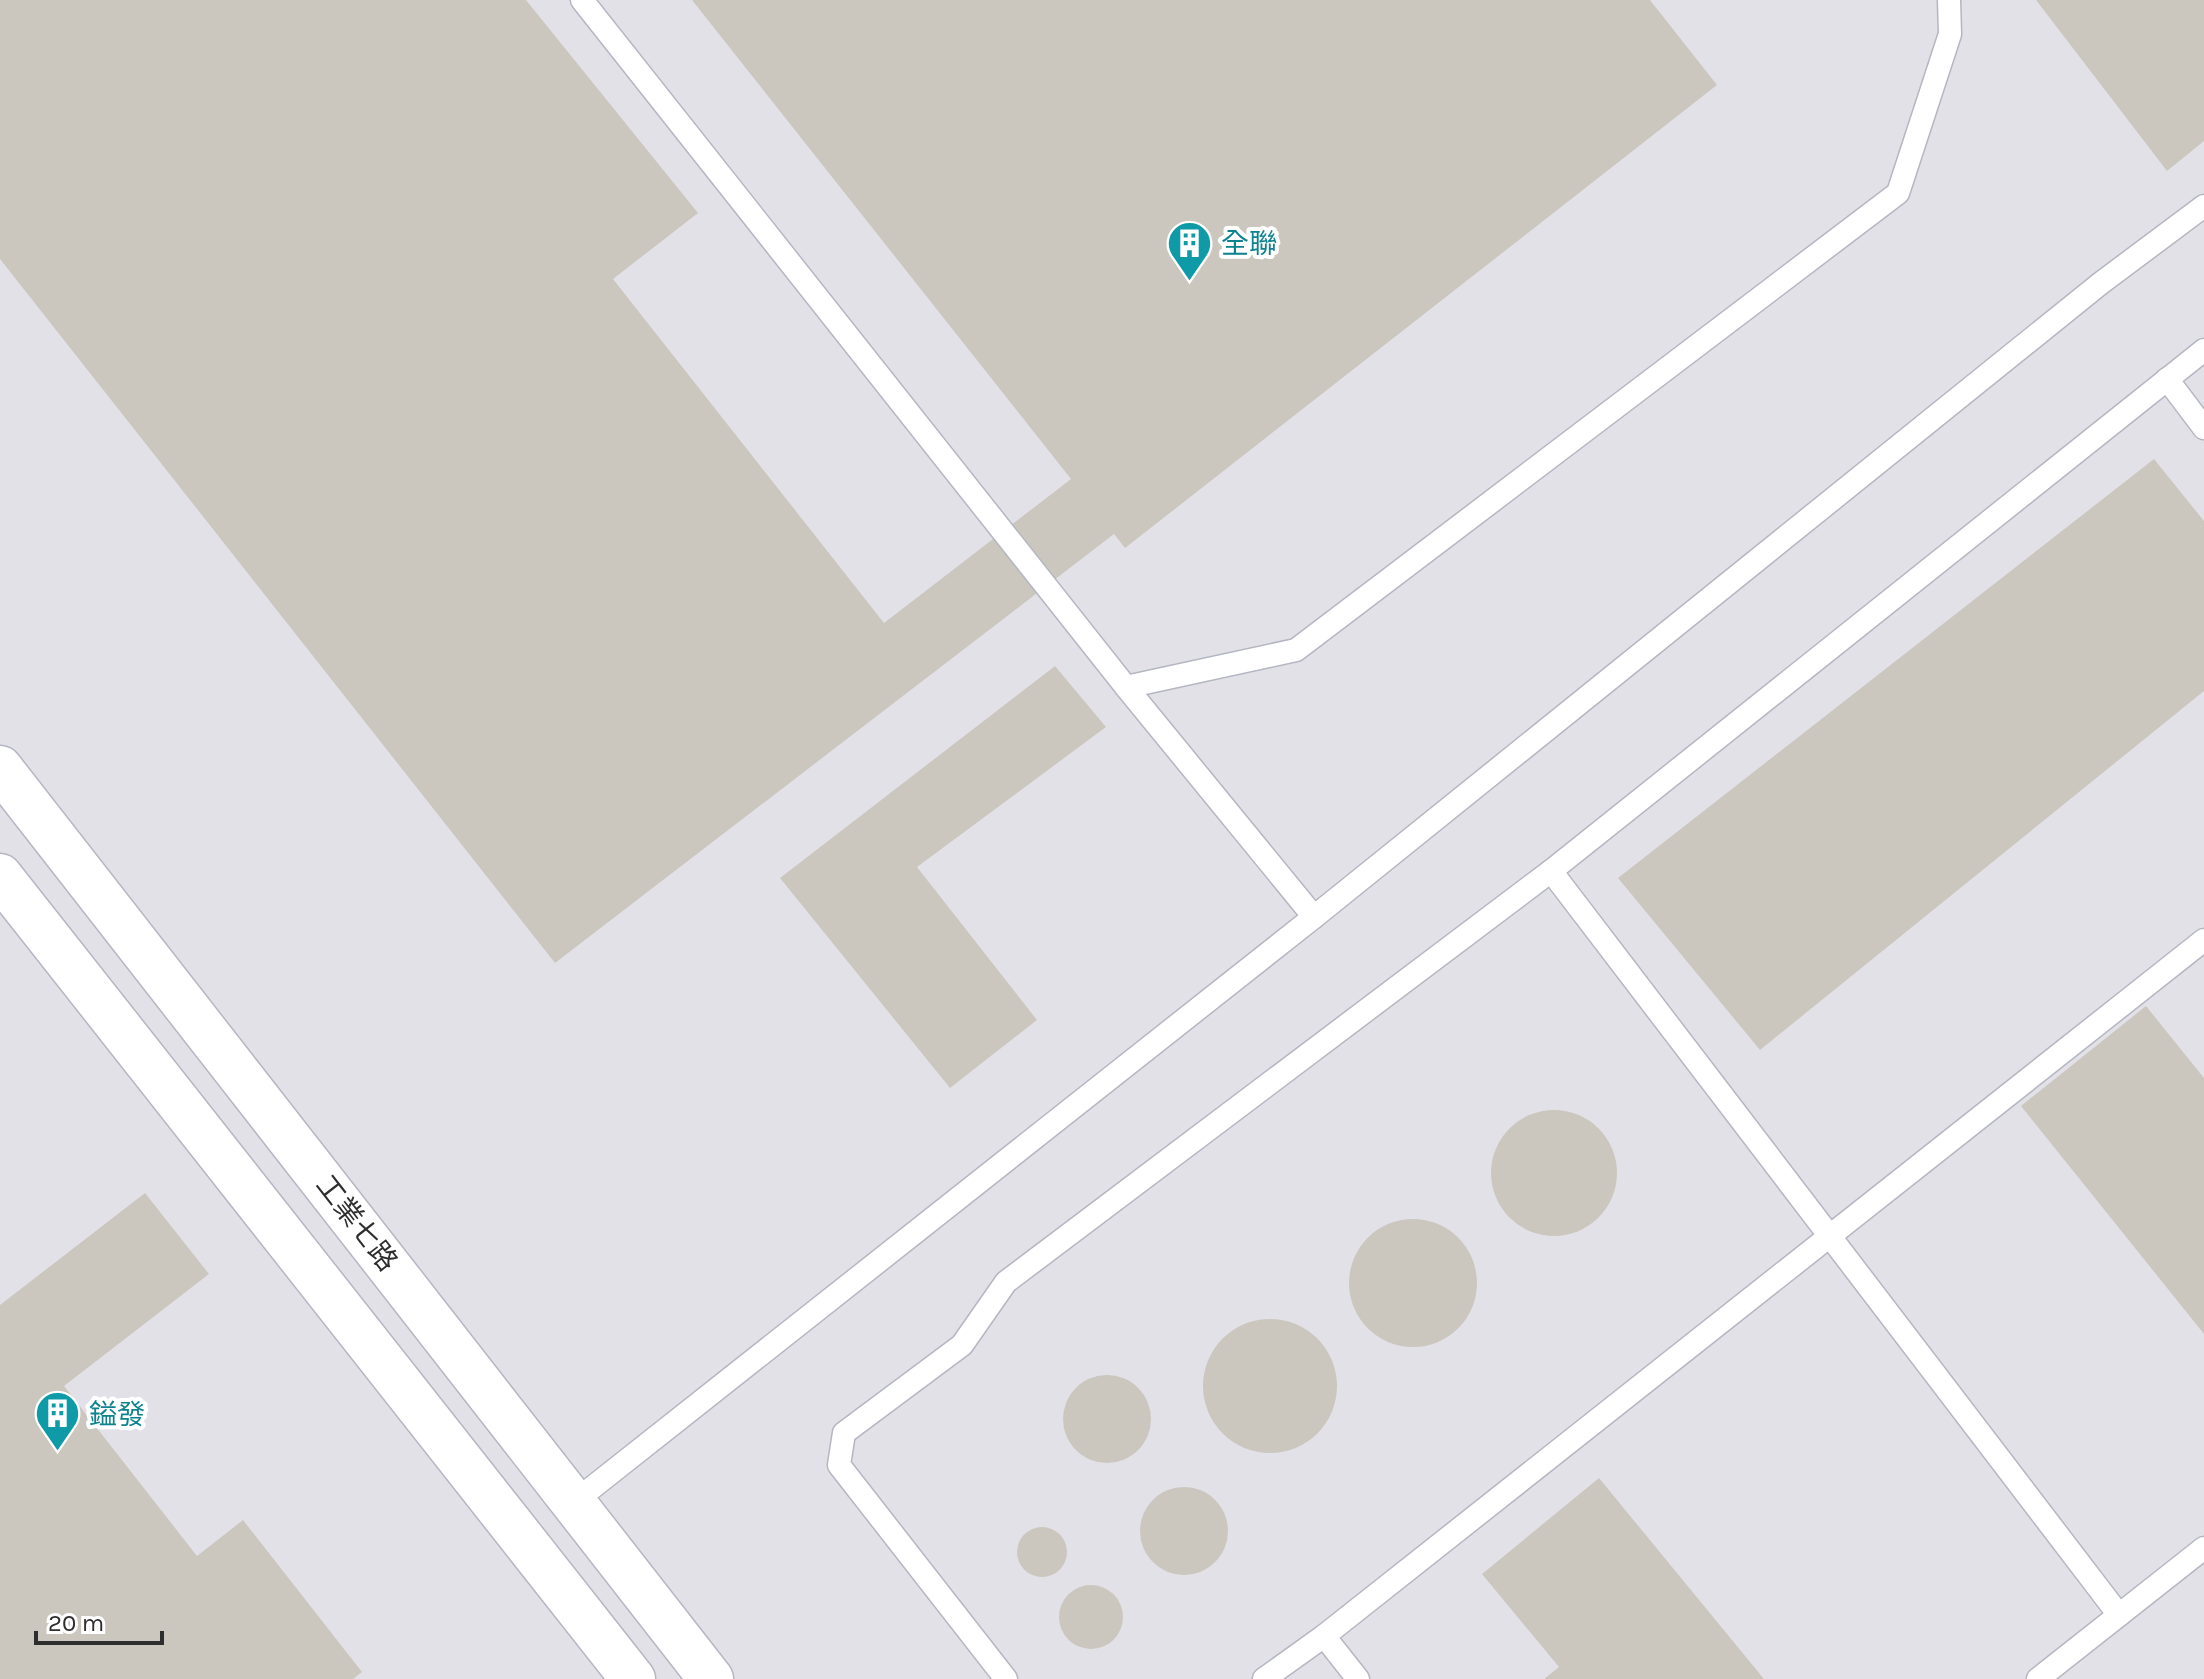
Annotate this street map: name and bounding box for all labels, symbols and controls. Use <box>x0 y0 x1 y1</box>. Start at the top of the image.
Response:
building icon: 全聯 <box>1166 219 1214 282</box>
place label: 全聯 <box>1221 227 1277 260</box>
street label: 工業七路 <box>310 1169 404 1277</box>
building icon: 鎰發 <box>34 1390 82 1453</box>
place label: 鎰發 <box>89 1398 145 1431</box>
scale bar <box>36 1595 162 1645</box>
text: 20 m <box>48 1609 104 1637</box>

